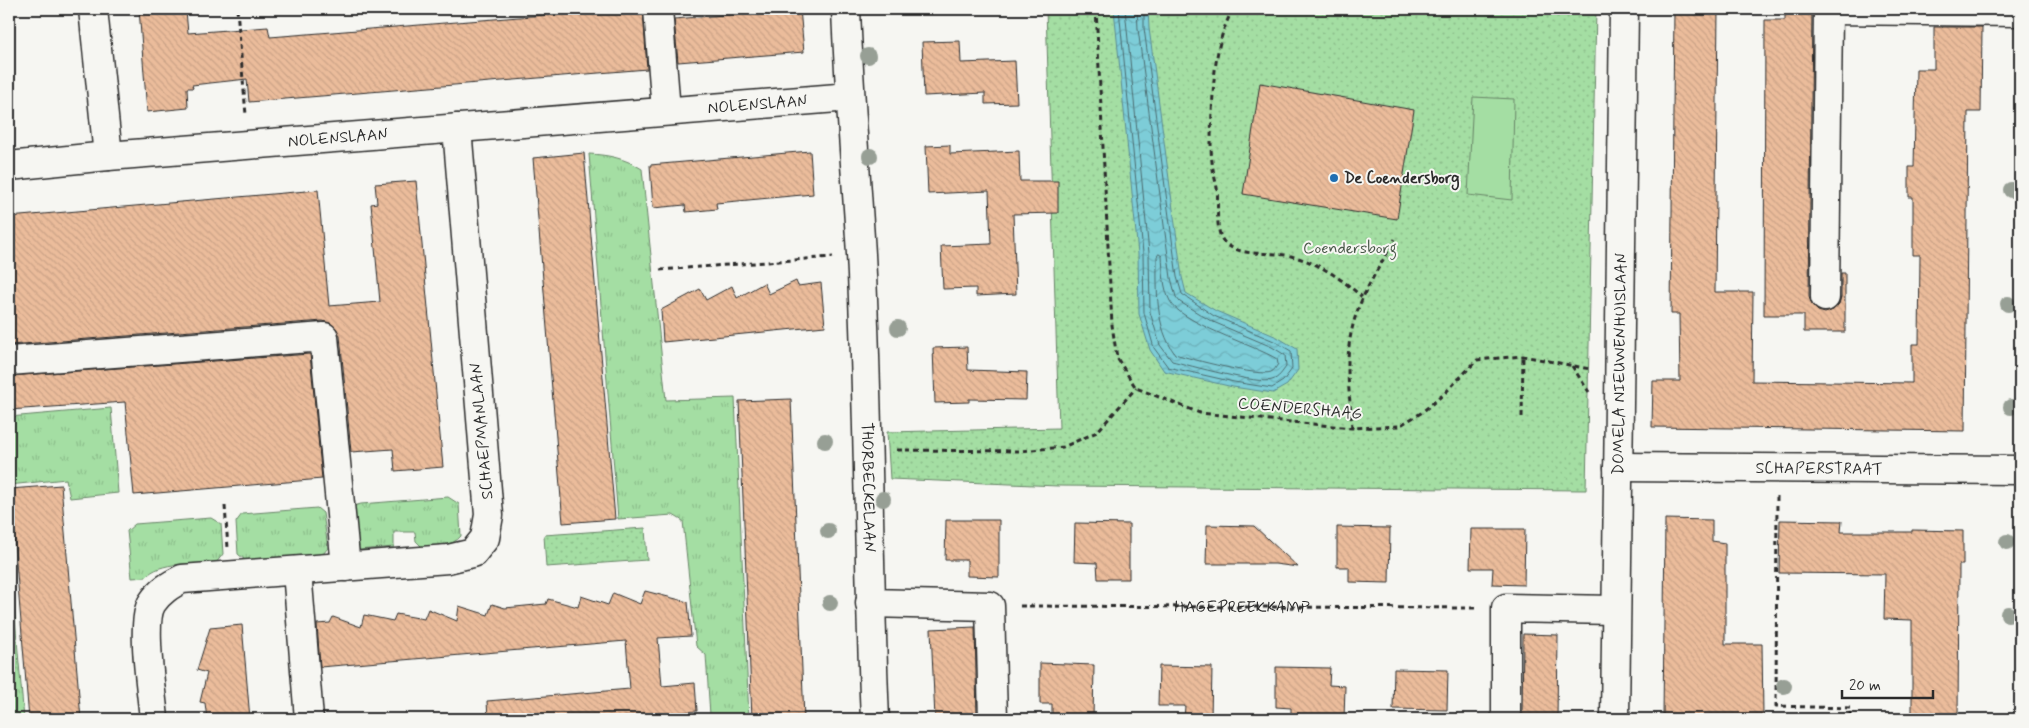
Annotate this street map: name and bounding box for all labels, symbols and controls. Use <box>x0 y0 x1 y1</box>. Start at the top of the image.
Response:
street label: NOLENSLAAN <box>707 90 809 119</box>
street label: NOLENSLAAN <box>287 123 389 152</box>
place label: De Coendersborg <box>1344 168 1459 191</box>
marker: De Coendersborg <box>1328 172 1340 184</box>
park label: Coendersborg <box>1303 238 1397 260</box>
street label: DOMELA NIEUWENHUISLAAN <box>1608 252 1631 475</box>
street label: SCHAEPMANLAAN <box>466 362 498 500</box>
street label: COENDERSHAAG <box>1237 393 1363 425</box>
street label: THORBECKELAAN <box>856 422 880 553</box>
street label: SCHAPERSTRAAT <box>1755 458 1883 479</box>
street label: HAGEPREEKKAMP <box>1174 596 1310 618</box>
scale bar <box>1842 668 1933 700</box>
text: 20 m <box>1849 676 1881 696</box>

